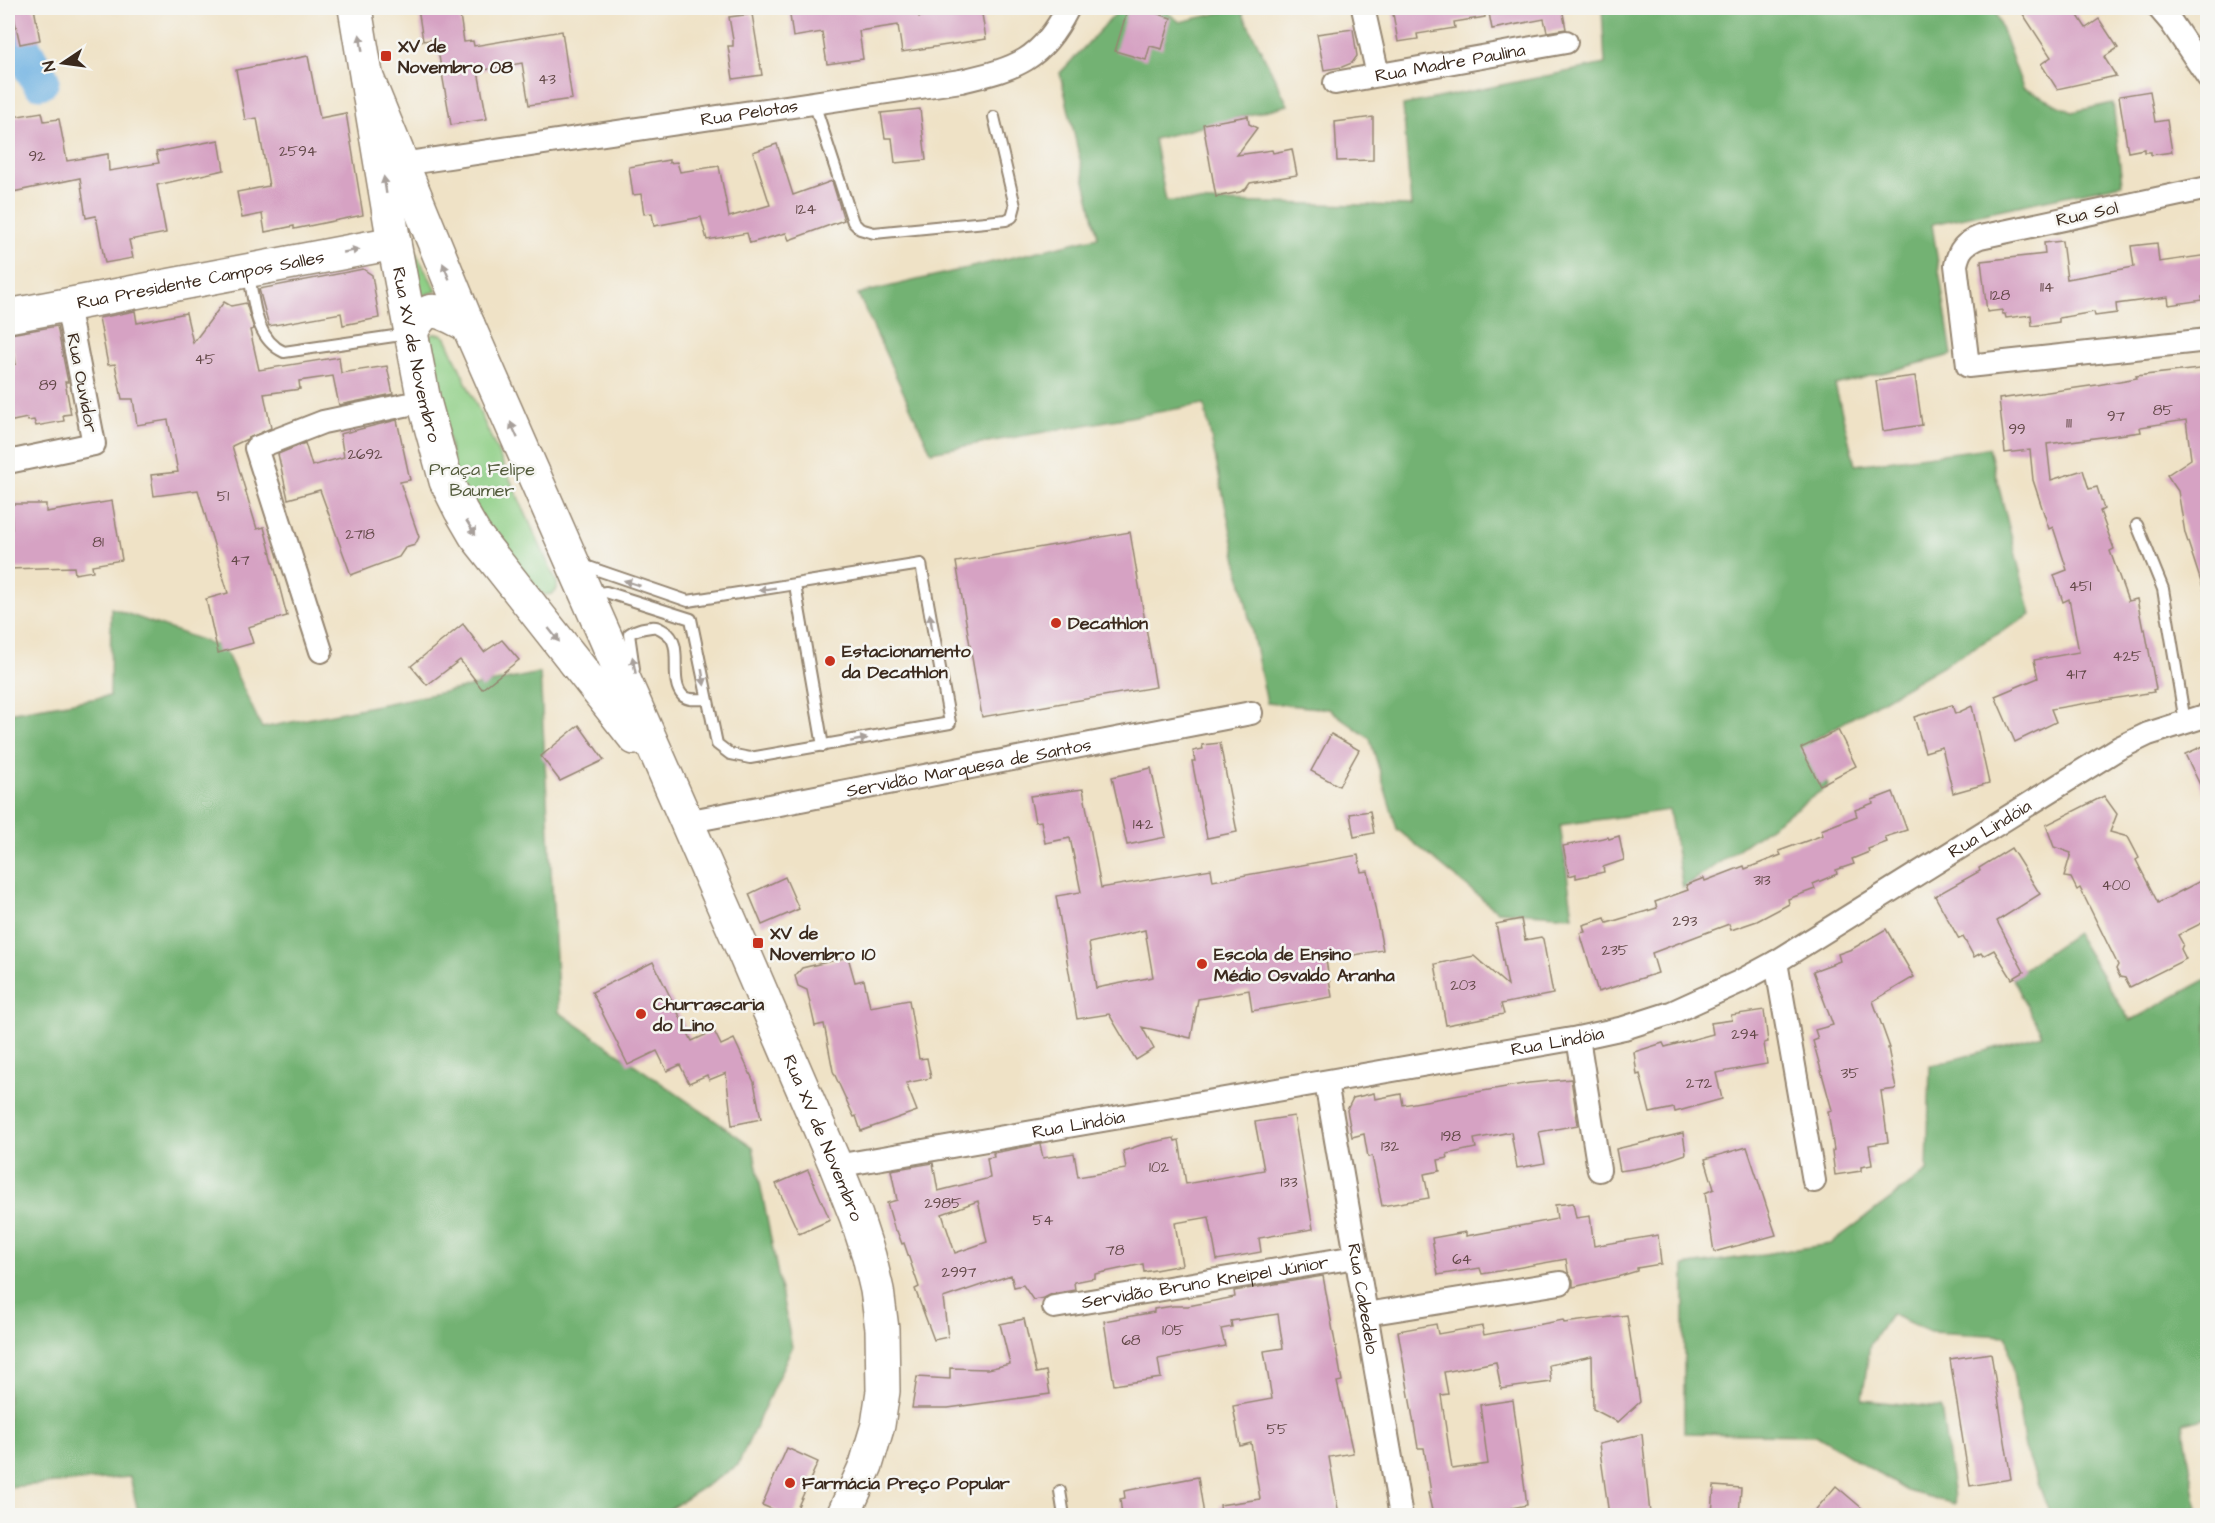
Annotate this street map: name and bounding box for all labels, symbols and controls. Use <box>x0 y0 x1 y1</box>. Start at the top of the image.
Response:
north arrow <box>33 33 93 93</box>
one-way arrow <box>356 33 365 52</box>
place label: XV de Novembro 08 <box>398 34 513 80</box>
street label: Rua Madre Paulina <box>1373 37 1527 88</box>
marker: XV de Novembro 08 <box>379 49 393 63</box>
text: N <box>38 59 61 74</box>
house number: 43 <box>538 69 556 90</box>
street label: Rua Pelotas <box>699 93 800 132</box>
house number: 2594 <box>279 141 317 162</box>
house number: 92 <box>28 146 46 167</box>
one-way arrow <box>380 176 389 195</box>
street label: Rua Sol <box>2054 195 2121 233</box>
house number: 124 <box>796 199 816 220</box>
street label: Rua Presidente Campos Salles <box>75 244 326 315</box>
one-way arrow <box>342 246 361 255</box>
one-way arrow <box>441 262 451 280</box>
street label: Rua XV de Novembro <box>386 265 447 445</box>
house number: 114 <box>2040 277 2054 298</box>
house number: 128 <box>1990 285 2010 306</box>
street label: Rua Ouvidor <box>60 331 104 435</box>
house number: 45 <box>195 349 216 370</box>
house number: 89 <box>39 375 57 396</box>
house number: 85 <box>2153 400 2174 421</box>
house number: 97 <box>2107 406 2125 427</box>
house number: 111 <box>2066 413 2072 434</box>
house number: 99 <box>2008 419 2026 440</box>
one-way arrow <box>509 420 519 438</box>
house number: 2692 <box>347 444 383 465</box>
park label: Praça Felipe Baumer <box>429 457 535 503</box>
house number: 51 <box>217 486 229 507</box>
one-way arrow <box>465 520 476 536</box>
house number: 2718 <box>345 524 375 545</box>
house number: 81 <box>92 532 104 553</box>
house number: 47 <box>230 550 250 571</box>
house number: 451 <box>2069 576 2091 597</box>
one-way arrow <box>623 578 641 587</box>
one-way arrow <box>757 585 776 594</box>
place label: Decathlon <box>1068 611 1148 636</box>
one-way arrow <box>926 613 935 632</box>
marker: Decathlon <box>1049 616 1063 630</box>
one-way arrow <box>548 627 561 643</box>
place label: Estacionamento da Decathlon <box>841 639 972 685</box>
house number: 425 <box>2112 646 2142 667</box>
marker: Estacionamento da Decathlon <box>823 654 837 668</box>
one-way arrow <box>629 656 638 675</box>
house number: 417 <box>2065 664 2087 685</box>
one-way arrow <box>698 667 707 686</box>
street label: Servidão Marquesa de Santos <box>844 732 1093 803</box>
one-way arrow <box>850 735 869 744</box>
street label: Rua Lindóia <box>1943 793 2036 864</box>
house number: 142 <box>1133 814 1154 835</box>
house number: 313 <box>1753 870 1771 891</box>
house number: 400 <box>2101 875 2131 896</box>
house number: 293 <box>1673 911 1698 932</box>
place label: XV de Novembro 10 <box>770 921 876 967</box>
marker: XV de Novembro 10 <box>751 936 765 950</box>
house number: 235 <box>1602 940 1629 961</box>
place label: Escola de Ensino Médio Osvaldo Aranha <box>1214 942 1395 988</box>
marker: Escola de Ensino Médio Osvaldo Aranha <box>1195 957 1209 971</box>
house number: 203 <box>1450 975 1476 996</box>
place label: Churrascaria do Lino <box>652 992 765 1038</box>
marker: Churrascaria do Lino <box>634 1007 648 1021</box>
street label: Rua Lindóia <box>1509 1020 1606 1062</box>
house number: 294 <box>1731 1024 1759 1045</box>
street label: Rua XV de Novembro <box>777 1051 869 1225</box>
house number: 35 <box>1841 1063 1859 1084</box>
house number: 272 <box>1686 1073 1713 1094</box>
street label: Rua Lindóia <box>1030 1104 1127 1144</box>
house number: 198 <box>1441 1126 1461 1147</box>
house number: 132 <box>1381 1136 1399 1157</box>
house number: 102 <box>1149 1157 1169 1178</box>
house number: 133 <box>1280 1172 1298 1193</box>
house number: 2985 <box>924 1193 962 1214</box>
house number: 54 <box>1033 1210 1053 1231</box>
house number: 78 <box>1106 1240 1125 1261</box>
street label: Rua Cabedelo <box>1342 1241 1385 1356</box>
street label: Servidão Bruno Kneipel Júnior <box>1080 1249 1330 1315</box>
house number: 64 <box>1452 1249 1472 1270</box>
house number: 2997 <box>942 1262 976 1283</box>
house number: 105 <box>1162 1320 1184 1341</box>
house number: 68 <box>1121 1330 1141 1351</box>
house number: 55 <box>1266 1419 1288 1440</box>
place label: Farmácia Preço Popular <box>802 1471 1010 1496</box>
marker: Farmácia Preço Popular <box>783 1476 797 1490</box>

